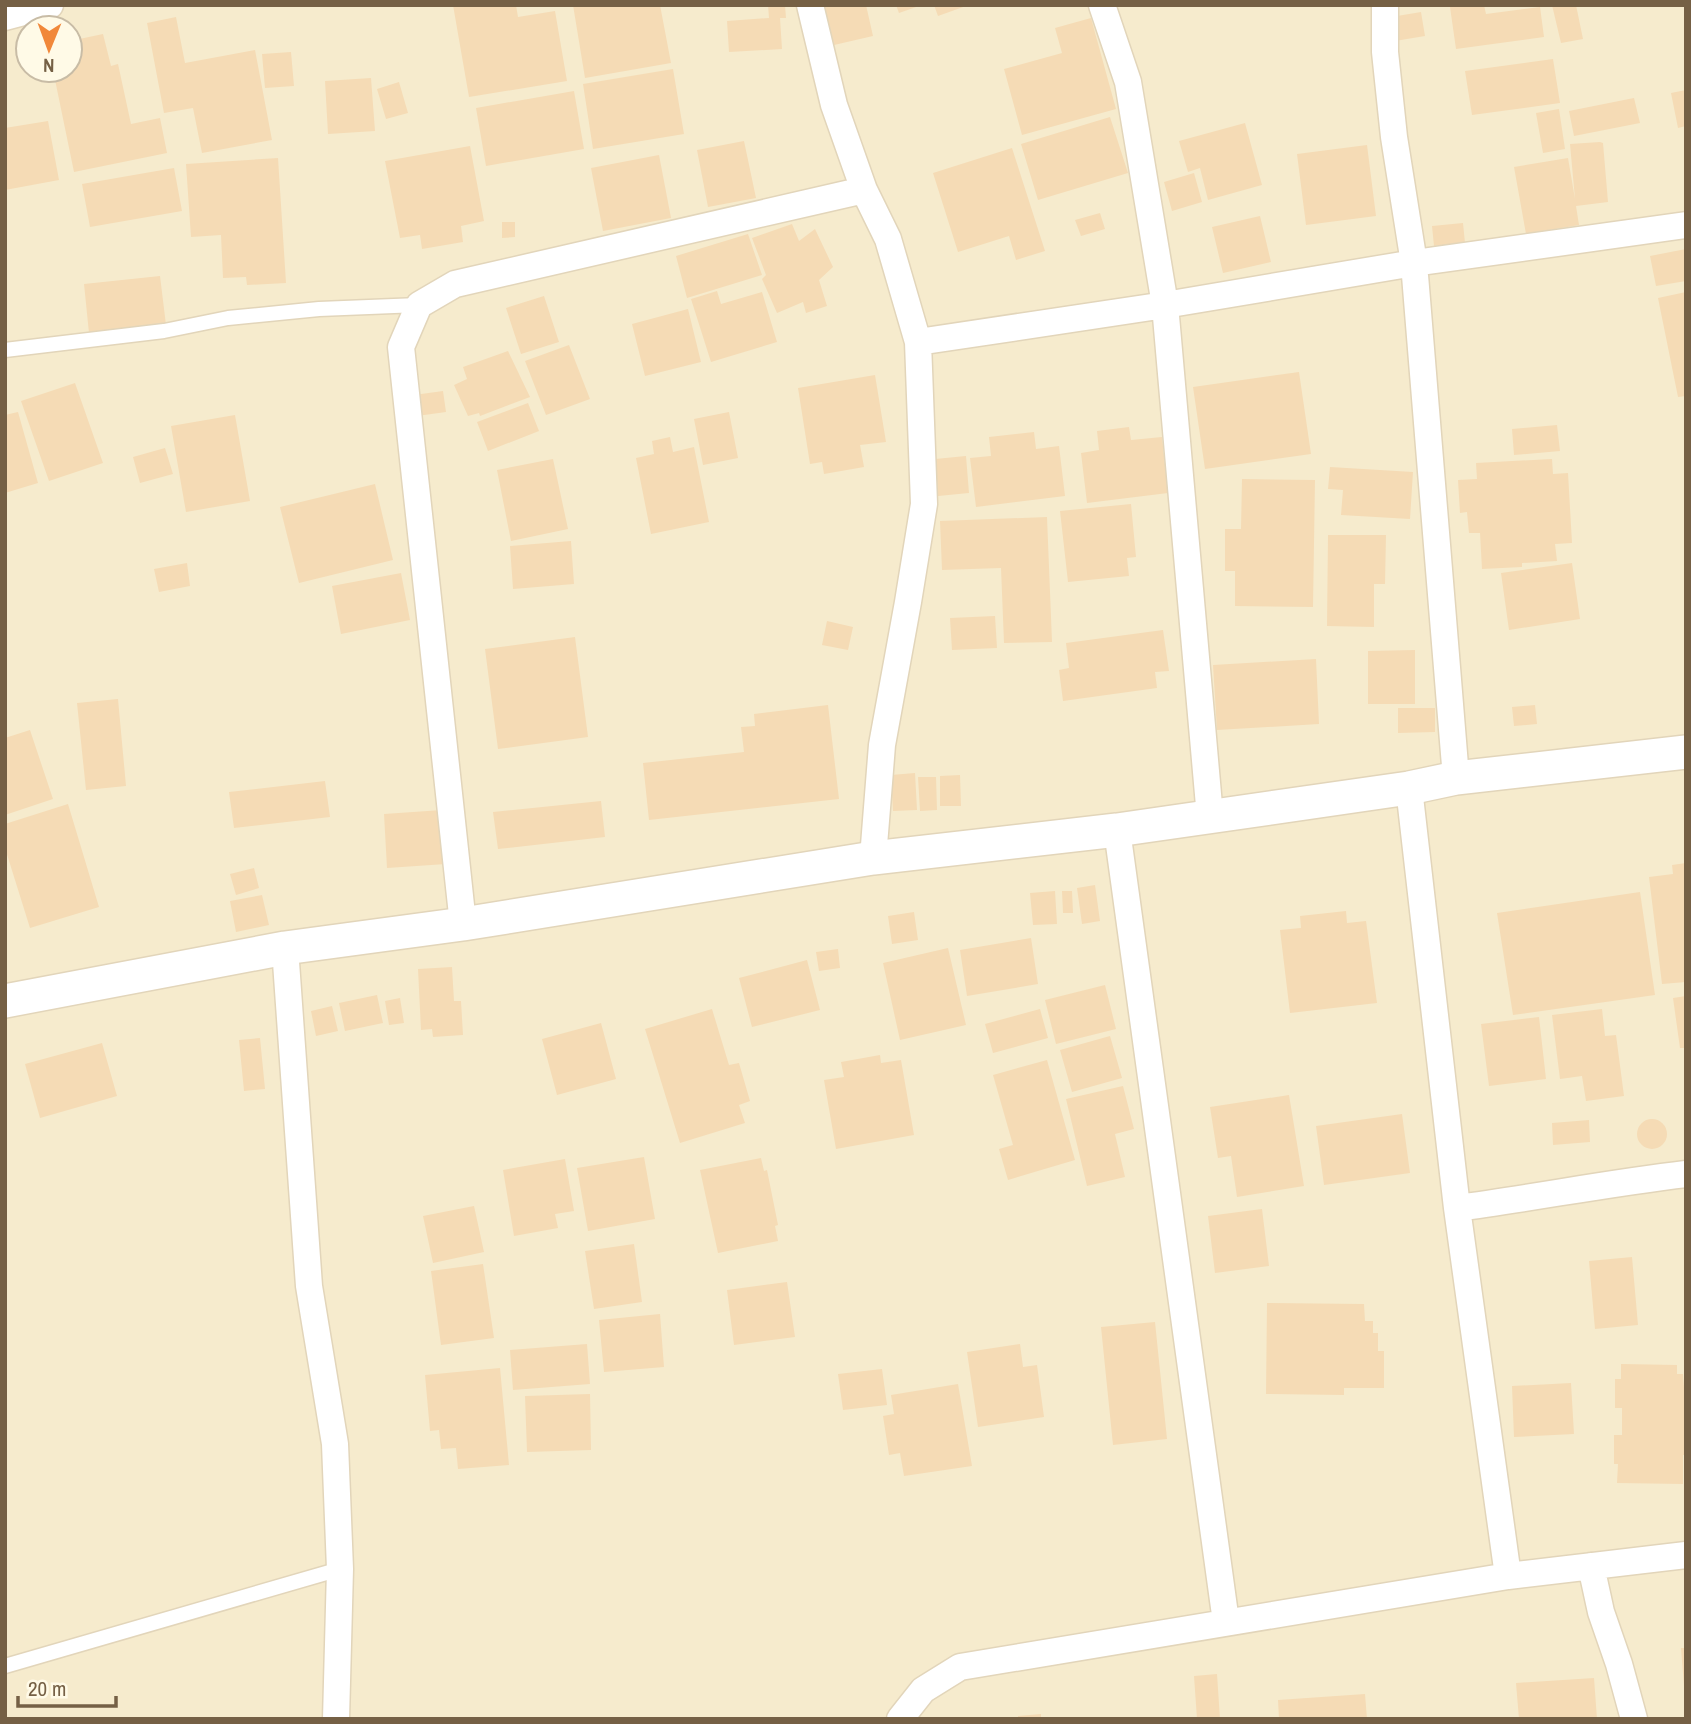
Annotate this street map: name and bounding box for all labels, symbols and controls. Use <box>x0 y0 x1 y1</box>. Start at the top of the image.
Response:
north arrow <box>14 14 84 84</box>
text: N <box>43 53 55 79</box>
scale bar <box>18 1664 116 1708</box>
text: 20 m <box>28 1674 66 1703</box>

